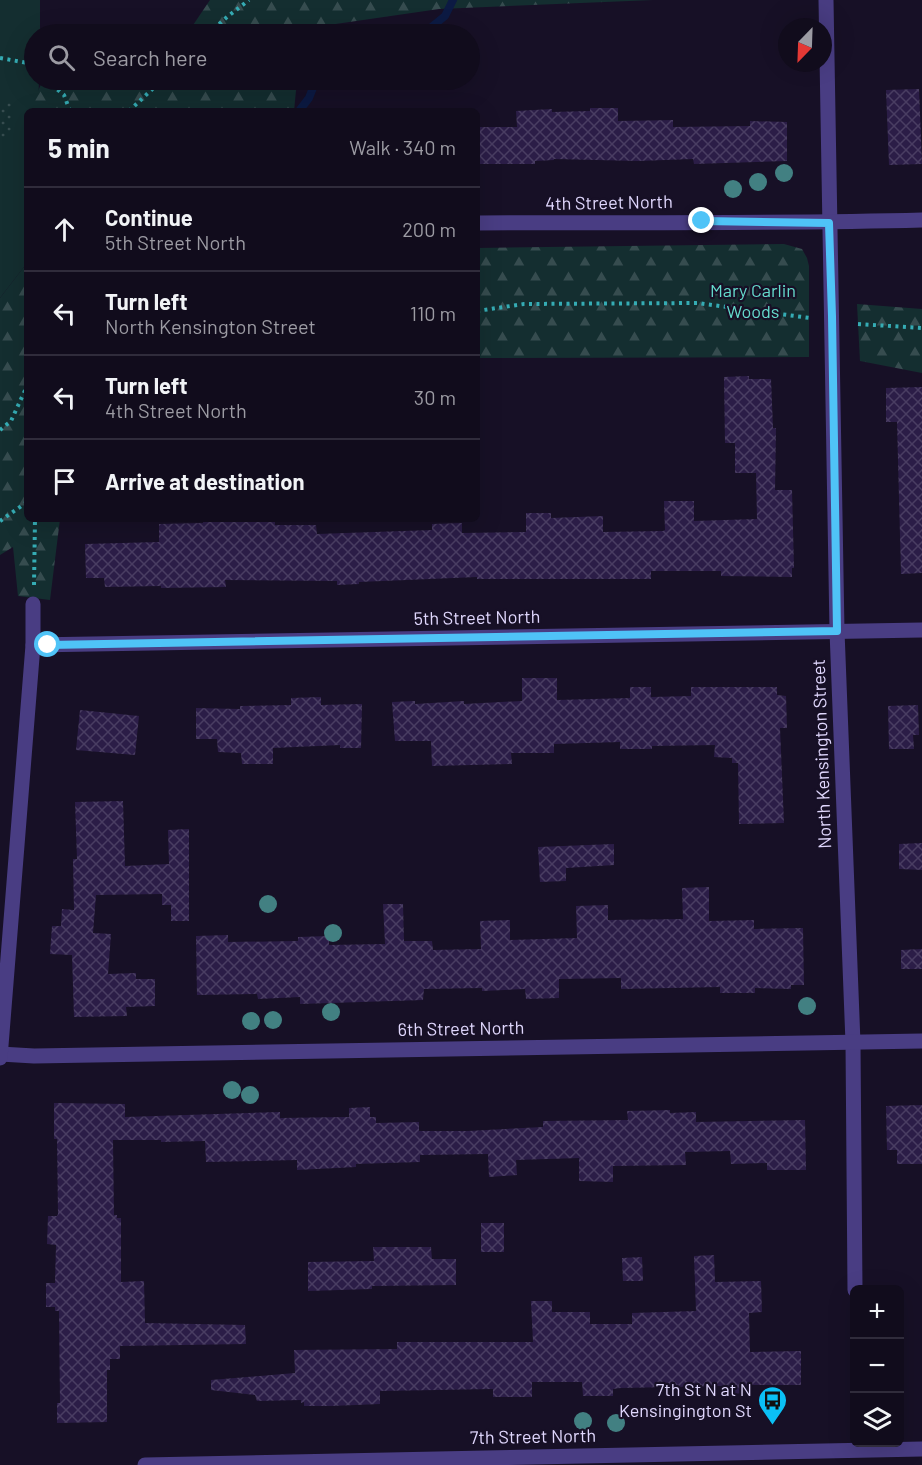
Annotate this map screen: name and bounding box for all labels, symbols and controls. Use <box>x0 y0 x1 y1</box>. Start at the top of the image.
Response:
north arrow <box>778 18 832 72</box>
search box <box>24 24 480 90</box>
icon: search <box>45 41 78 74</box>
text: Search here <box>93 44 207 70</box>
text: 5 min <box>48 132 110 163</box>
text: Walk · 340 m <box>349 135 456 159</box>
street label: 4th Street North <box>545 190 673 214</box>
text: Continue <box>105 204 193 230</box>
route end <box>688 207 714 233</box>
icon: ahead <box>48 213 81 246</box>
text: 200 m <box>402 217 456 241</box>
text: 5th Street North <box>105 230 246 254</box>
park label: Mary Carlin Woods <box>710 279 796 322</box>
text: Turn left <box>105 288 188 314</box>
icon: left <box>48 297 81 330</box>
text: 110 m <box>410 301 456 325</box>
text: North Kensington Street <box>105 314 316 338</box>
text: Turn left <box>105 372 188 398</box>
icon: left <box>48 381 81 414</box>
text: 30 m <box>414 385 456 409</box>
text: 4th Street North <box>105 398 247 422</box>
icon: arrive <box>48 465 81 498</box>
text: Arrive at destination <box>105 468 304 494</box>
street label: 5th Street North <box>413 605 541 629</box>
route start <box>34 631 60 657</box>
street label: North Kensington Street <box>807 659 835 849</box>
street label: 6th Street North <box>397 1016 525 1040</box>
map controls <box>850 1285 904 1447</box>
button: + <box>850 1285 904 1339</box>
button: − <box>850 1339 904 1393</box>
place label: 7th St N at N Kensingington St <box>619 1378 752 1421</box>
bus stop icon: 7th St N at N Kensingington St <box>757 1384 789 1426</box>
button: layers <box>850 1393 904 1447</box>
street label: 7th Street North <box>470 1424 596 1448</box>

